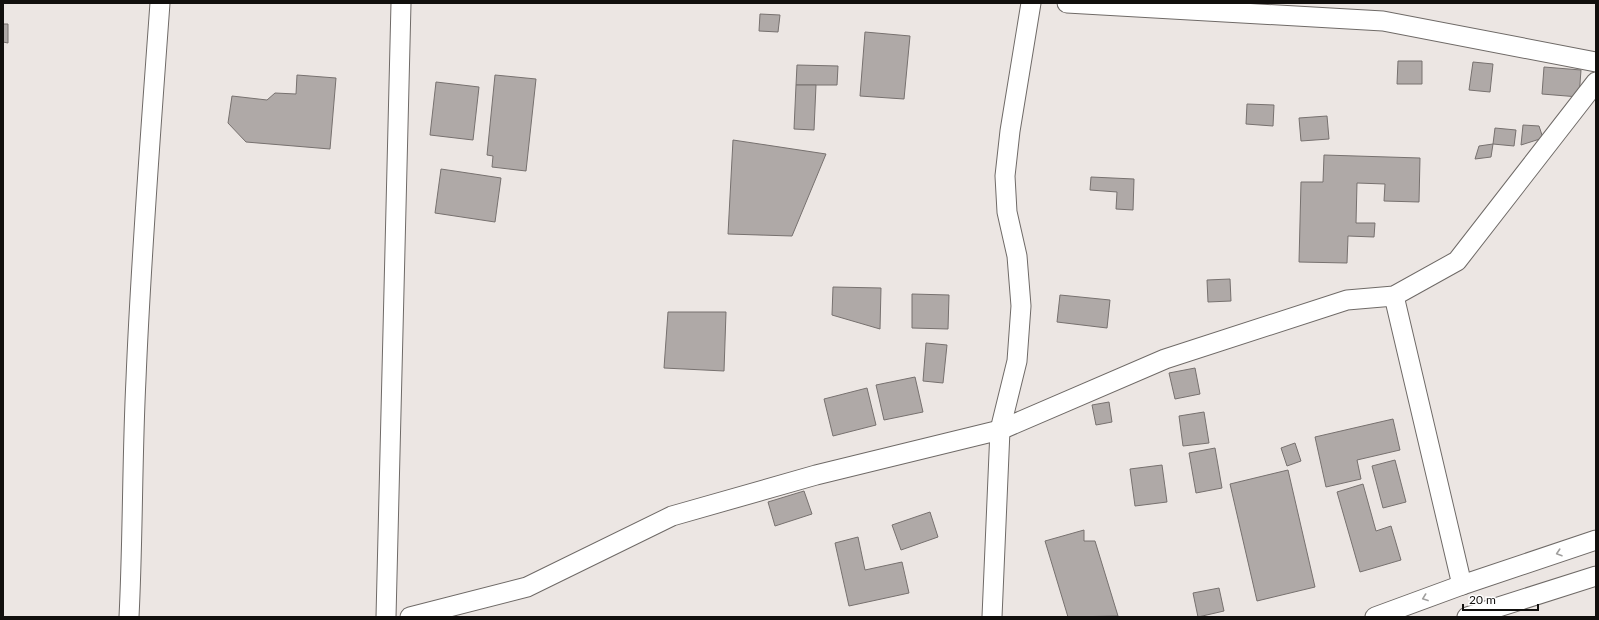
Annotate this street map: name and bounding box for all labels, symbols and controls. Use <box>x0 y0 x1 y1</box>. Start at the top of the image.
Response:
one-way arrow <box>1556 548 1563 557</box>
scale bar <box>1463 586 1538 612</box>
text: 20 m <box>1469 592 1496 607</box>
one-way arrow <box>1422 594 1429 602</box>

